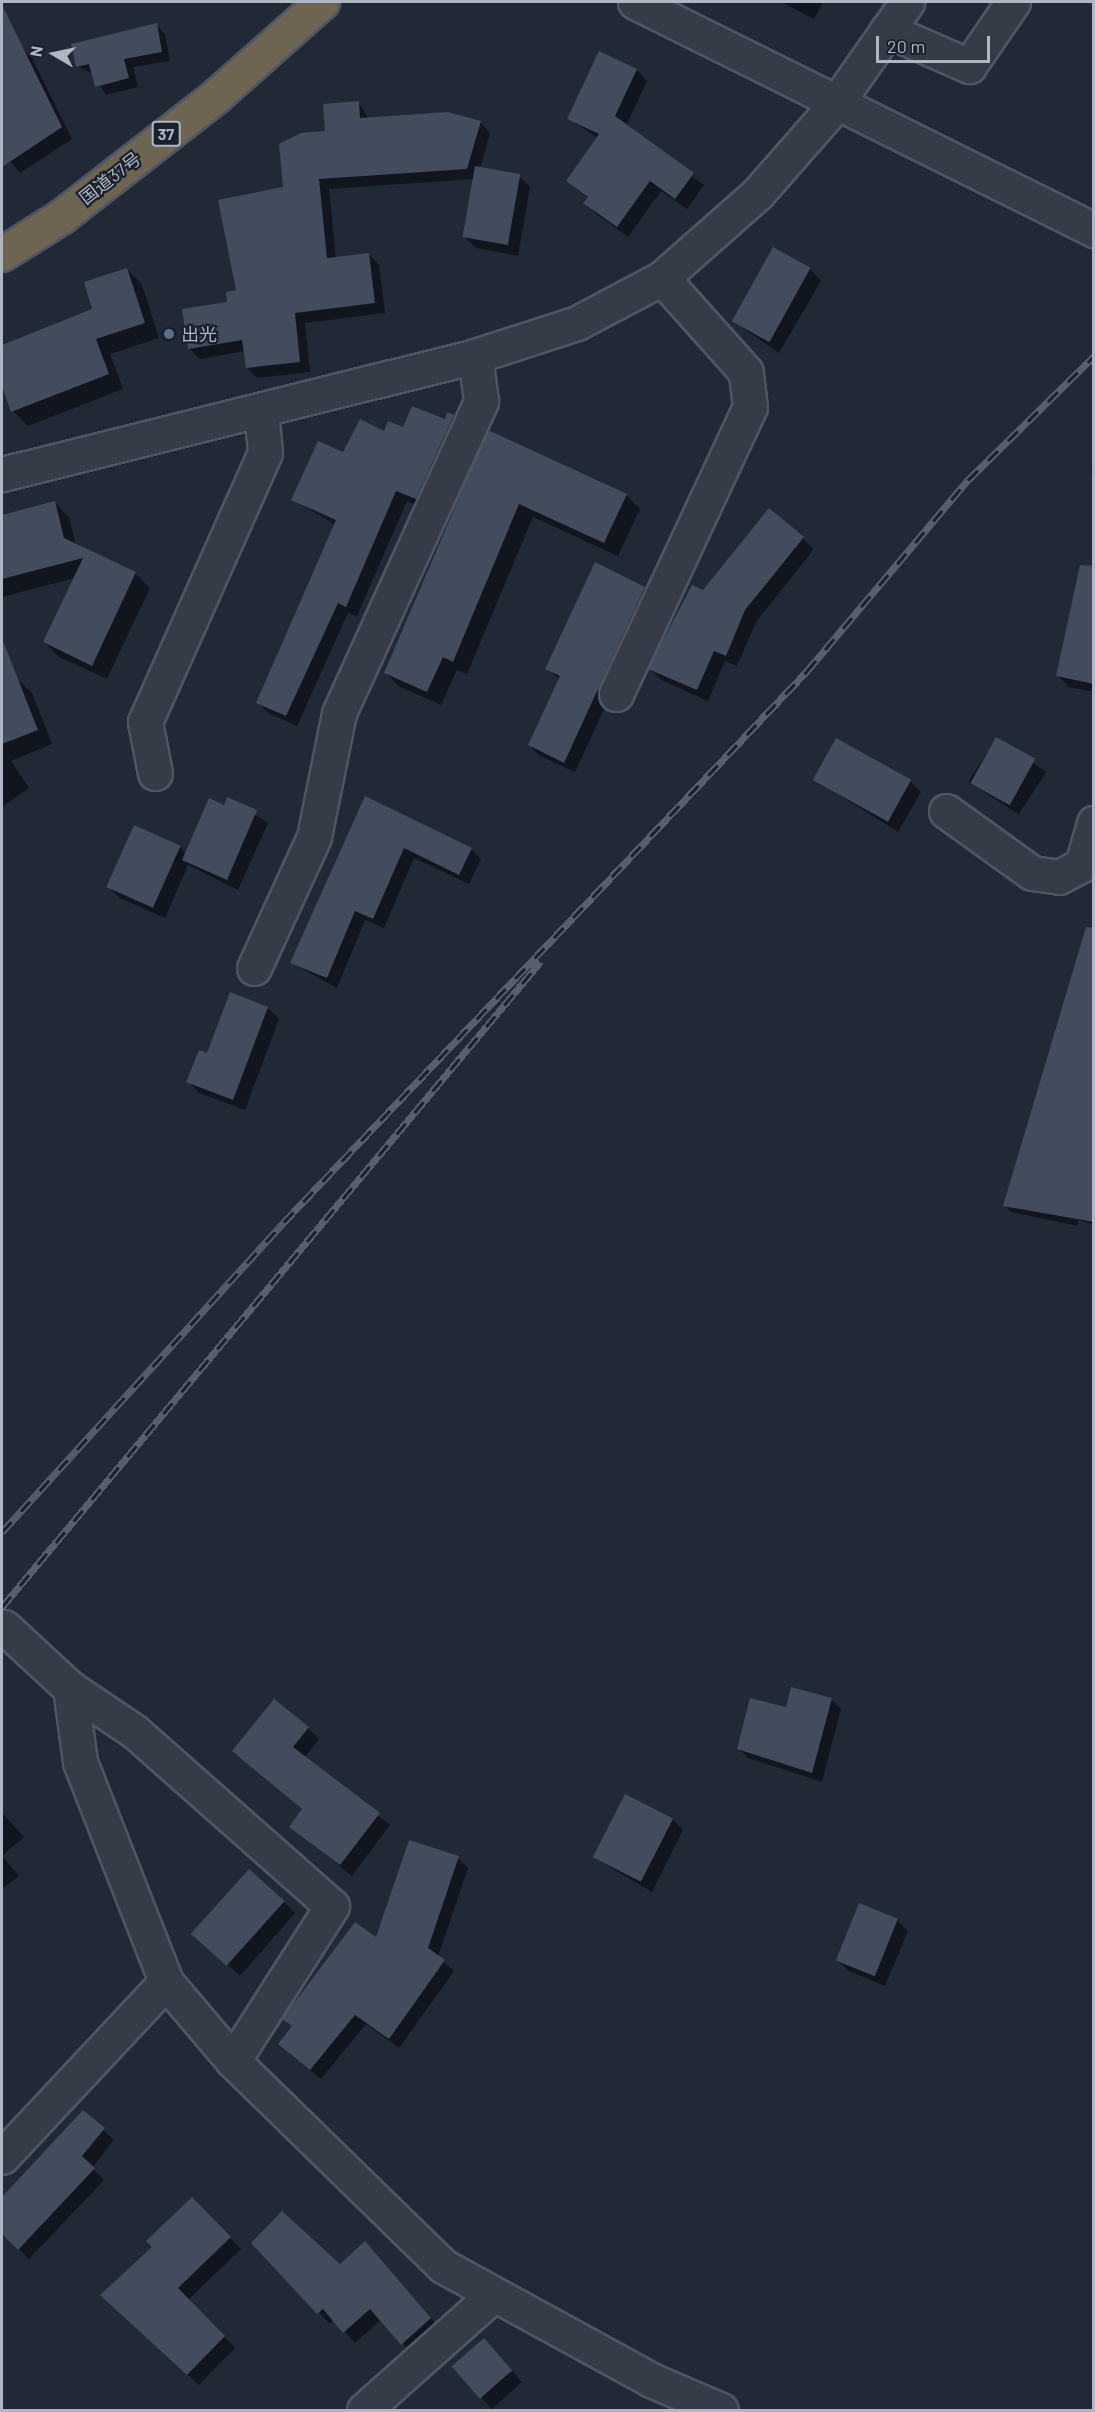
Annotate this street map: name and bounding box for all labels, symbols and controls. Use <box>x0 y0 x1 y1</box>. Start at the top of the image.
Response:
north arrow <box>24 24 84 84</box>
scale bar <box>879 24 993 62</box>
text: 20 m <box>887 35 925 57</box>
text: N <box>26 44 46 58</box>
road number: 37 <box>151 121 181 147</box>
street label: 国道37号 <box>75 147 145 209</box>
place label: 出光 <box>181 323 217 345</box>
marker: 出光 <box>162 327 176 341</box>

